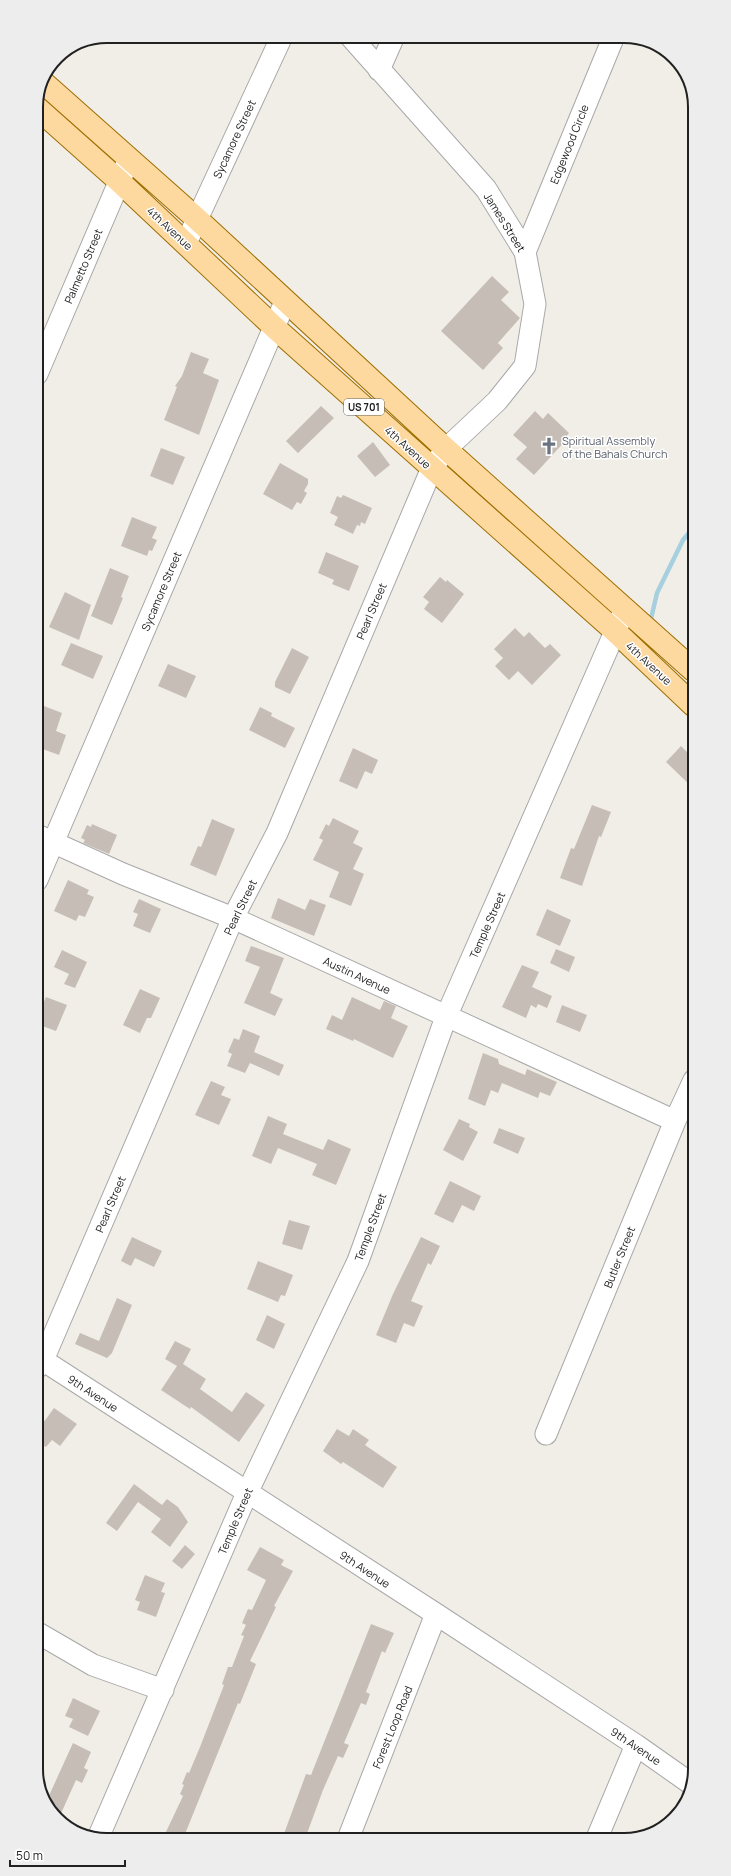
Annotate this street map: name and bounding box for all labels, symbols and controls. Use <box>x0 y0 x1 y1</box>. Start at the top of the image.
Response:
street label: Sycamore Street <box>209 97 259 181</box>
street label: Edgewood Circle <box>546 101 592 186</box>
street label: James Street <box>481 190 529 254</box>
street label: 4th Avenue <box>144 203 196 253</box>
street label: Palmetto Street <box>60 226 106 306</box>
road number: US 701 <box>344 399 384 415</box>
street label: 4th Avenue <box>382 422 435 472</box>
place label: Spiritual Assembly of the Bahals Church <box>562 433 668 461</box>
church icon: Spiritual Assembly of the Bahals Church <box>539 436 559 456</box>
street label: Sycamore Street <box>137 549 185 633</box>
street label: Pearl Street <box>352 580 390 642</box>
street label: 4th Avenue <box>623 638 675 688</box>
street label: Pearl Street <box>220 877 260 937</box>
street label: Temple Street <box>466 889 508 961</box>
street label: Austin Avenue <box>321 953 394 997</box>
street label: Pearl Street <box>91 1173 129 1235</box>
street label: Temple Street <box>351 1191 389 1263</box>
street label: Butler Street <box>600 1224 638 1290</box>
street label: 9th Avenue <box>65 1371 122 1415</box>
street label: Temple Street <box>214 1485 256 1557</box>
street label: 9th Avenue <box>337 1547 394 1591</box>
street label: Forest Loop Road <box>369 1683 415 1771</box>
street label: 9th Avenue <box>608 1724 665 1769</box>
scale bar <box>10 1842 125 1868</box>
text: 50 m <box>16 1847 43 1864</box>

